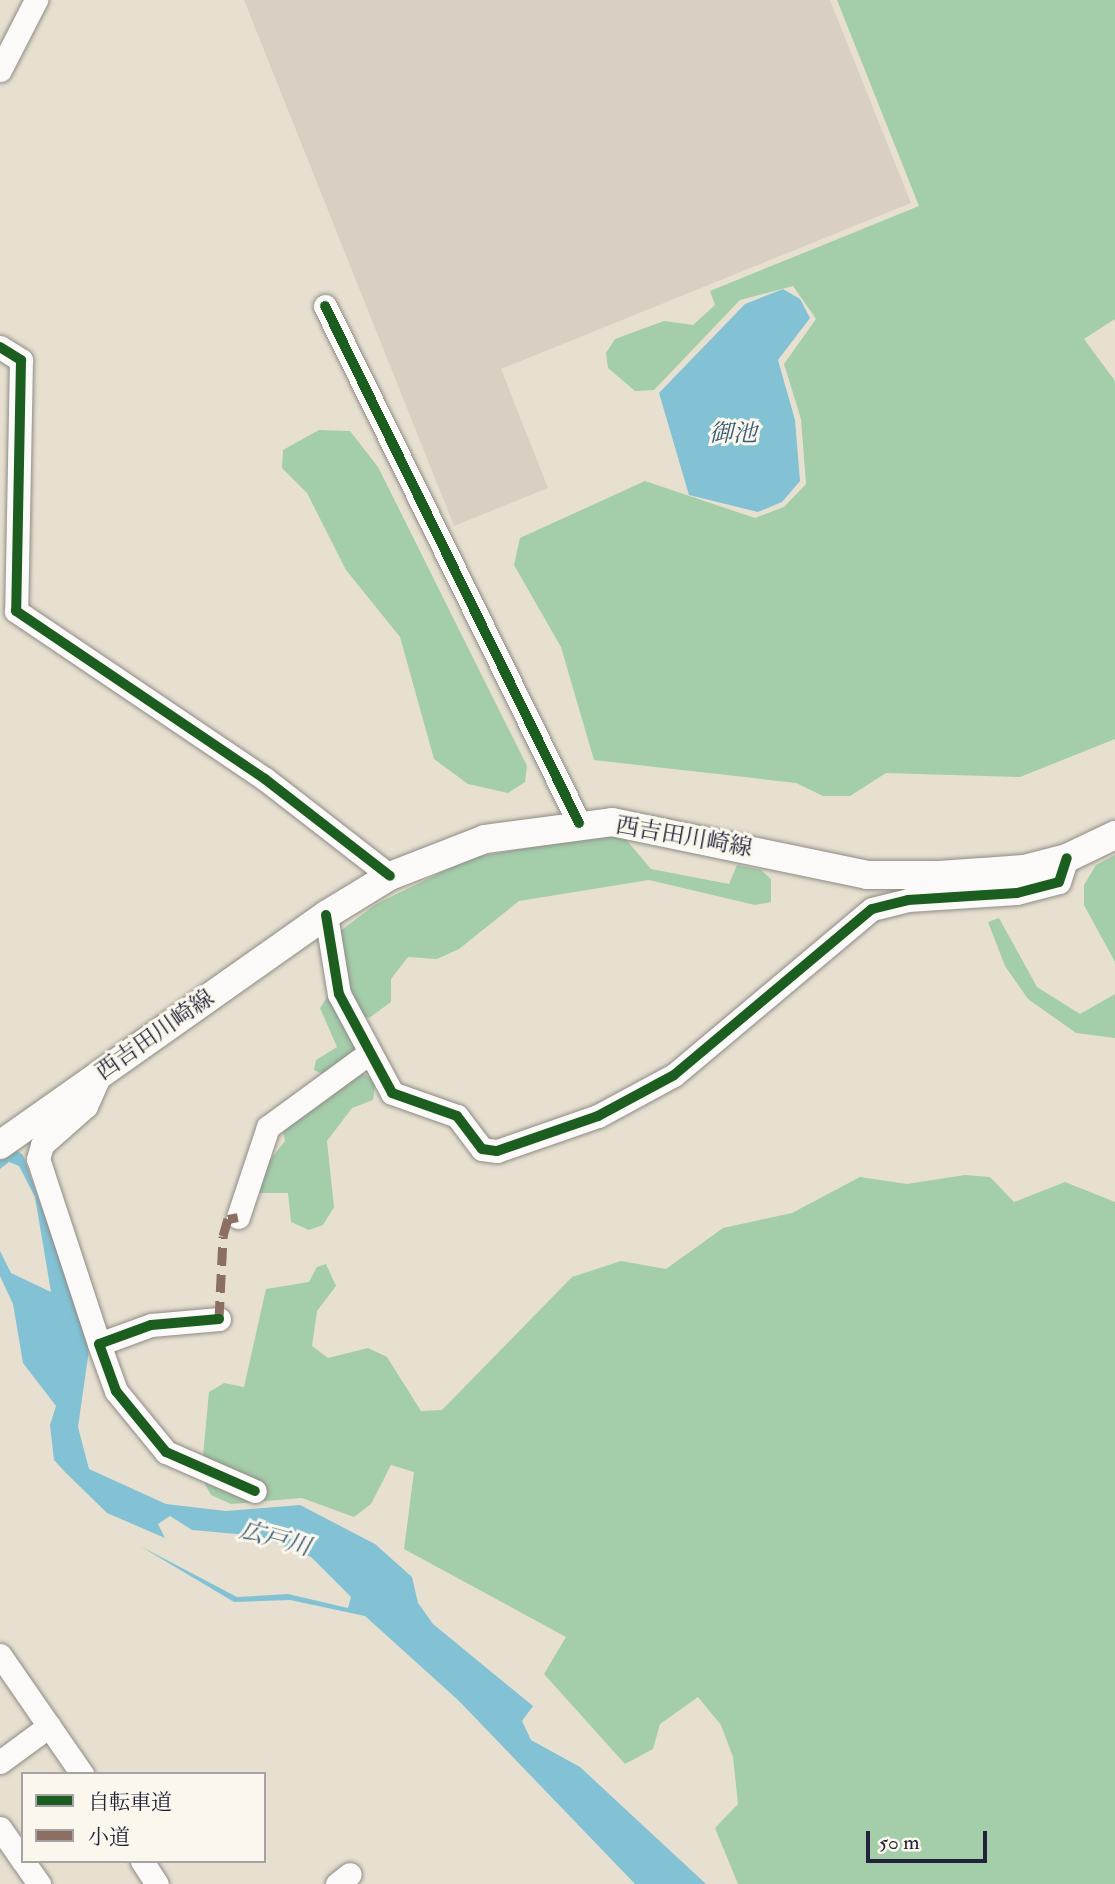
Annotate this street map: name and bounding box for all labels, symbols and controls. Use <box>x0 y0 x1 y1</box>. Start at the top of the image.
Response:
water label: 御池 <box>709 420 757 448</box>
street label: 西吉田川崎線 <box>614 811 754 863</box>
street label: 西吉田川崎線 <box>91 984 219 1086</box>
water label: 広戸川 <box>236 1516 314 1562</box>
legend <box>21 1772 266 1863</box>
text: 自転車道 <box>88 1789 172 1816</box>
scale bar <box>870 1818 991 1862</box>
text: 小道 <box>88 1824 130 1851</box>
text: 50 m <box>879 1829 920 1856</box>

